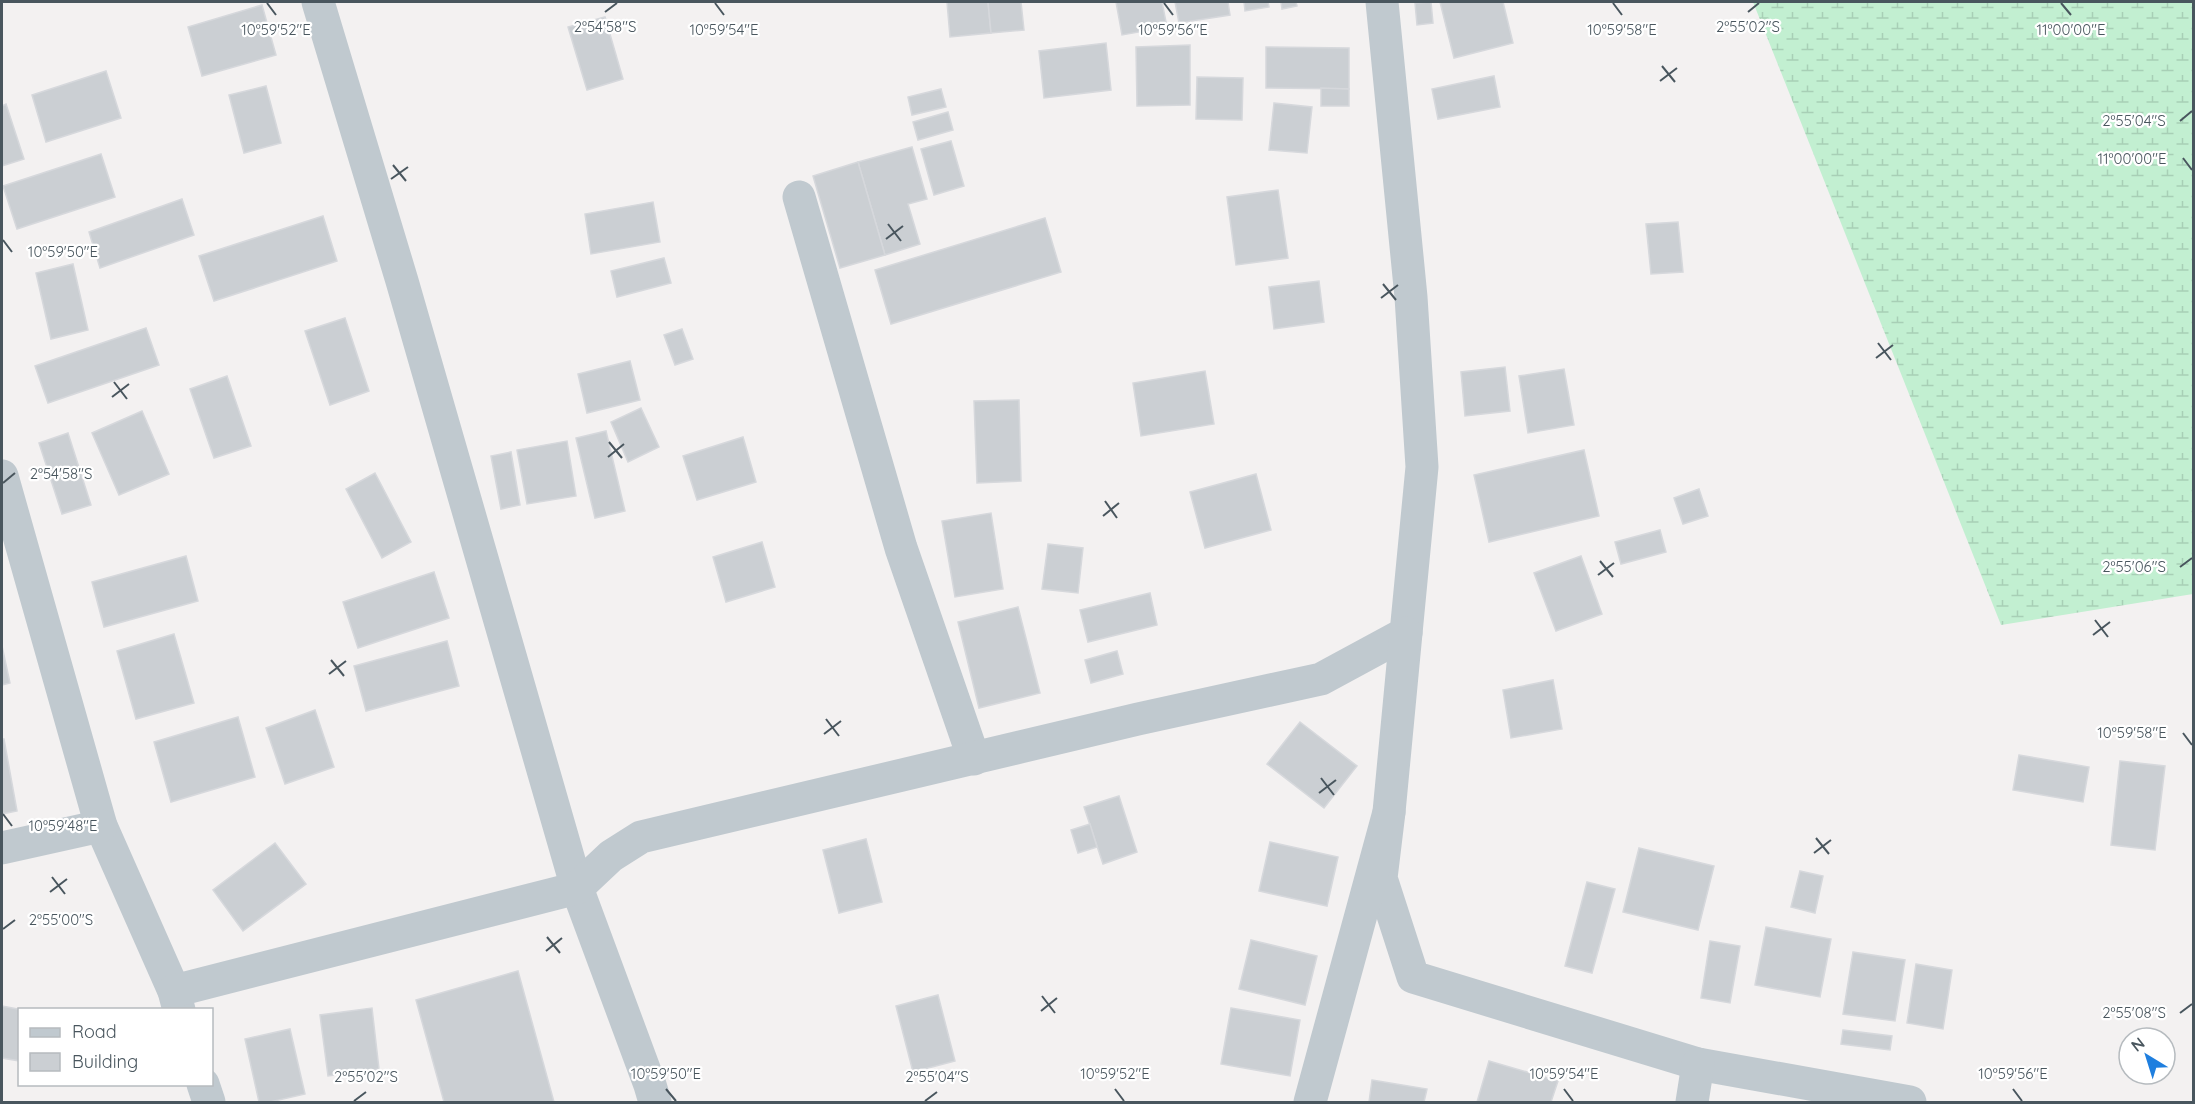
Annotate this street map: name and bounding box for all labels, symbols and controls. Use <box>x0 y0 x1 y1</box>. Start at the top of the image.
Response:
text: 2°54'58"S <box>574 17 636 36</box>
text: 2°55'02"S <box>1716 17 1780 36</box>
text: 10°59'52"E <box>241 20 311 39</box>
text: 10°59'54"E <box>689 20 759 39</box>
text: 10°59'56"E <box>1138 20 1208 39</box>
text: 10°59'58"E <box>1587 20 1657 39</box>
text: 11°00'00"E <box>2037 20 2105 39</box>
text: 2°55'04"S <box>2102 111 2166 130</box>
text: 11°00'00"E <box>2098 149 2166 168</box>
text: 10°59'50"E <box>28 242 98 261</box>
text: 2°54'58"S <box>30 464 92 483</box>
text: 2°55'06"S <box>2102 557 2166 576</box>
text: 10°59'58"E <box>2097 723 2167 742</box>
text: 10°59'48"E <box>28 816 98 835</box>
text: 2°55'00"S <box>29 910 93 929</box>
text: 2°55'08"S <box>2102 1003 2166 1022</box>
legend <box>18 1008 213 1086</box>
text: Road <box>72 1020 117 1043</box>
north arrow <box>2117 1026 2177 1086</box>
text: N <box>2127 1033 2149 1056</box>
text: Building <box>72 1050 138 1073</box>
text: 10°59'50"E <box>631 1064 701 1083</box>
text: 10°59'52"E <box>1080 1064 1150 1083</box>
text: 10°59'54"E <box>1529 1064 1599 1083</box>
text: 10°59'56"E <box>1978 1064 2048 1083</box>
text: 2°55'02"S <box>334 1067 398 1086</box>
text: 2°55'04"S <box>905 1067 969 1086</box>

